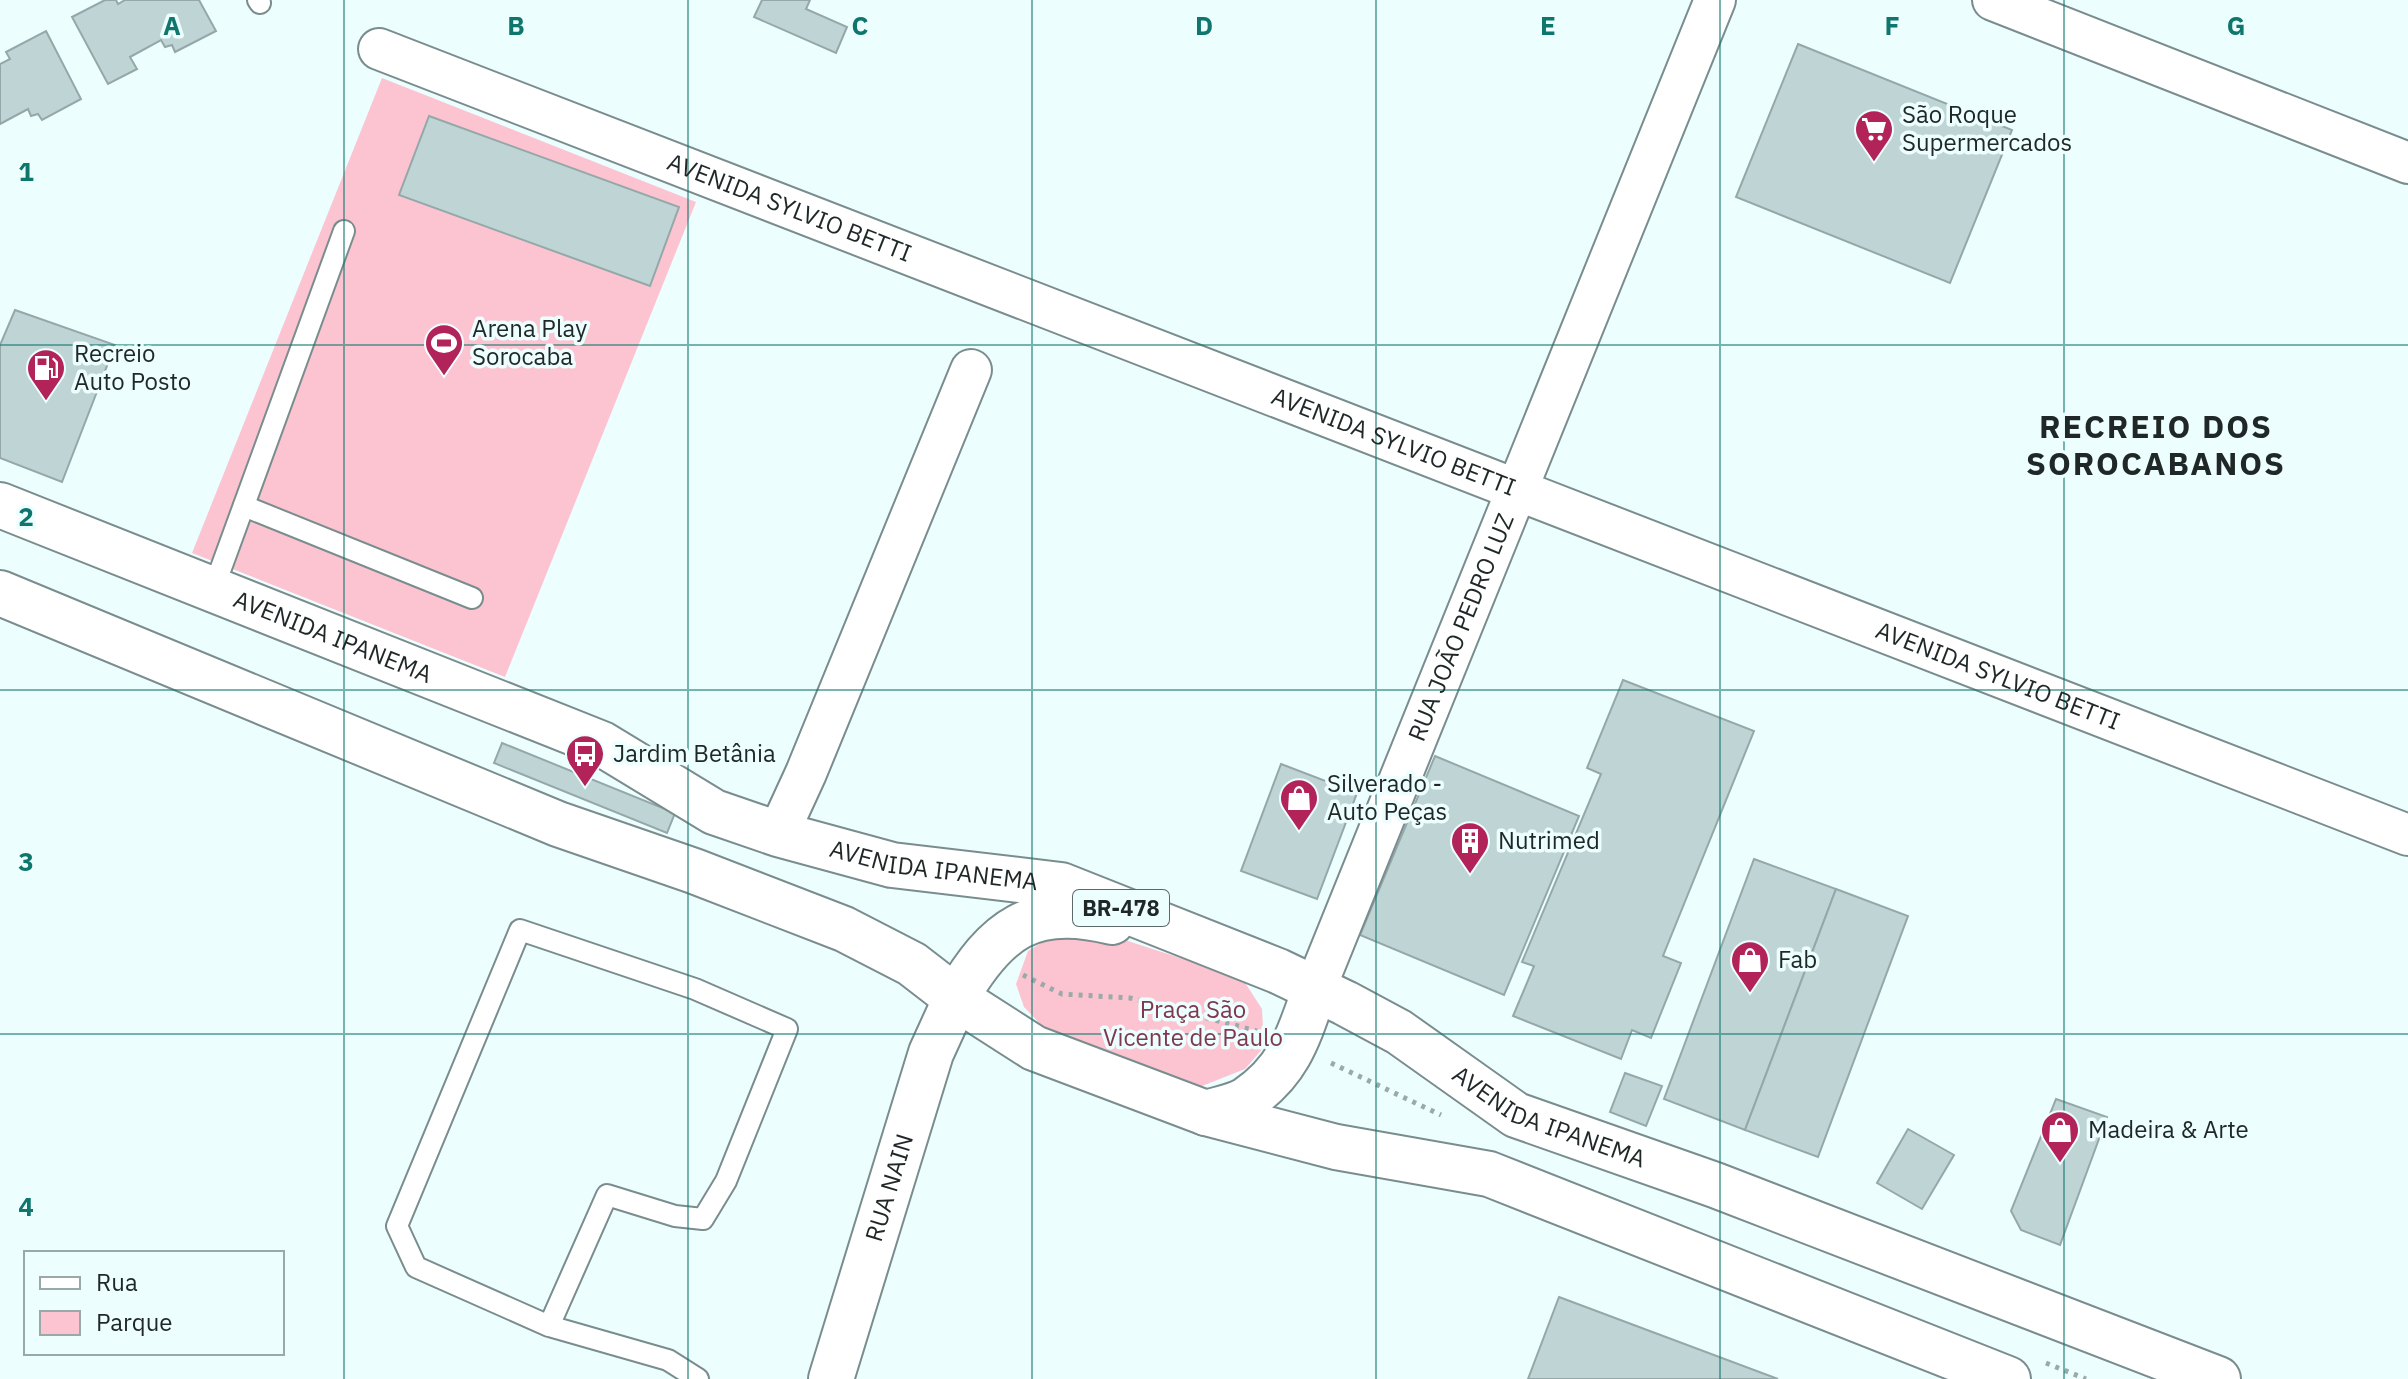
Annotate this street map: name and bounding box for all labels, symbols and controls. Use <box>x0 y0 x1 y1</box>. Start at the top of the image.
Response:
text: A <box>163 8 181 42</box>
text: B <box>507 8 525 42</box>
text: C <box>852 8 869 42</box>
text: D <box>1195 8 1213 42</box>
text: E <box>1540 8 1556 42</box>
text: F <box>1884 8 1900 42</box>
text: G <box>2227 8 2245 42</box>
place label: São Roque Supermercados <box>1902 98 2072 158</box>
supermarket icon: São Roque Supermercados <box>1853 108 1895 163</box>
street label: AVENIDA SYLVIO BETTI <box>663 145 916 269</box>
text: 1 <box>18 154 34 188</box>
place label: Arena Play Sorocaba <box>472 312 587 372</box>
sports icon: Arena Play Sorocaba <box>423 322 465 377</box>
place label: Recreio Auto Posto <box>74 337 191 397</box>
fuel station icon: Recreio Auto Posto <box>25 347 67 402</box>
street label: AVENIDA SYLVIO BETTI <box>1267 379 1520 503</box>
district label: RECREIO DOS SOROCABANOS <box>2026 405 2286 484</box>
text: 2 <box>18 499 34 533</box>
street label: RUA JOÃO PEDRO LUZ <box>1400 508 1521 746</box>
street label: AVENIDA IPANEMA <box>229 582 437 690</box>
street label: AVENIDA SYLVIO BETTI <box>1872 613 2125 737</box>
bus stop icon: Jardim Betânia <box>564 733 606 788</box>
place label: Jardim Betânia <box>613 737 776 769</box>
place label: Silverado - Auto Peças <box>1327 767 1447 827</box>
shop icon: Silverado - Auto Peças <box>1278 777 1320 832</box>
building icon: Nutrimed <box>1449 820 1491 875</box>
place label: Nutrimed <box>1498 824 1600 856</box>
street label: AVENIDA IPANEMA <box>826 832 1040 897</box>
text: 3 <box>18 844 34 878</box>
road number: BR-478 <box>1073 890 1169 926</box>
shop icon: Fab <box>1729 939 1771 994</box>
place label: Fab <box>1778 943 1817 975</box>
park label: Praça São Vicente de Paulo <box>1103 993 1283 1053</box>
street label: AVENIDA IPANEMA <box>1447 1058 1650 1174</box>
shop icon: Madeira & Arte <box>2039 1109 2081 1164</box>
place label: Madeira & Arte <box>2088 1113 2249 1145</box>
street label: RUA NAIN <box>857 1130 920 1245</box>
text: 4 <box>18 1189 34 1223</box>
legend <box>24 1251 284 1355</box>
text: Rua <box>96 1266 138 1298</box>
text: Parque <box>96 1306 173 1338</box>

